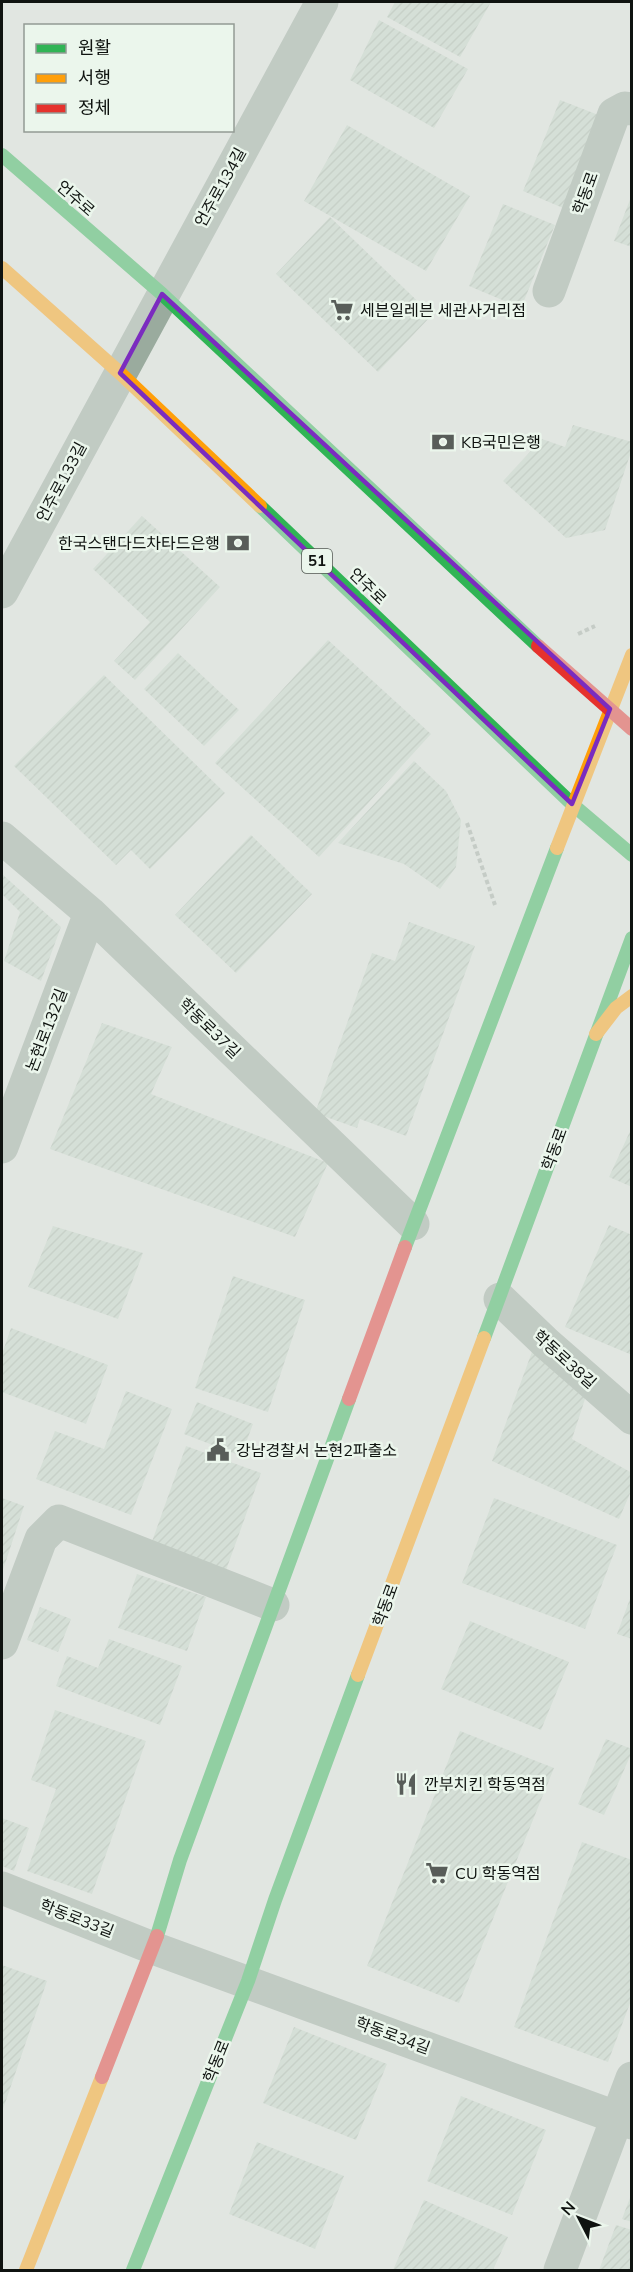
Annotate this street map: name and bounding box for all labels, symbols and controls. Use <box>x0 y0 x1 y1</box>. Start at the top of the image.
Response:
legend <box>24 24 234 132</box>
text: 원활 <box>78 36 111 59</box>
text: 서행 <box>78 66 111 89</box>
text: 정체 <box>78 96 111 119</box>
street label: 언주로134길 <box>190 144 250 230</box>
street label: 학동로 <box>568 169 602 217</box>
street label: 언주로 <box>53 176 99 220</box>
supermarket icon: 세븐일레븐 세관사거리점 <box>329 297 355 323</box>
place label: 세븐일레븐 세관사거리점 <box>360 300 526 320</box>
bank icon: KB국민은행 <box>430 429 456 455</box>
place label: KB국민은행 <box>461 432 541 452</box>
street label: 언주로133길 <box>32 439 90 525</box>
bank icon: 한국스탠다드차타드은행 <box>225 530 251 556</box>
place label: 한국스탠다드차타드은행 <box>58 533 220 553</box>
road number: 51 <box>302 549 332 573</box>
street label: 언주로 <box>345 563 391 609</box>
street label: 논현로132길 <box>21 985 71 1075</box>
street label: 학동로37길 <box>175 994 245 1062</box>
street label: 학동로 <box>537 1125 571 1173</box>
street label: 학동로38길 <box>529 1325 601 1393</box>
public building icon: 강남경찰서 논현2파출소 <box>205 1437 231 1463</box>
place label: 강남경찰서 논현2파출소 <box>236 1440 397 1460</box>
street label: 학동로 <box>368 1581 402 1629</box>
restaurant icon: 깐부치킨 학동역점 <box>393 1771 419 1797</box>
place label: 깐부치킨 학동역점 <box>424 1774 546 1794</box>
supermarket icon: CU 학동역점 <box>424 1860 450 1886</box>
place label: CU 학동역점 <box>455 1863 541 1883</box>
street label: 학동로33길 <box>37 1895 117 1941</box>
street label: 학동로34길 <box>353 2012 433 2058</box>
street label: 학동로 <box>198 2037 234 2085</box>
north arrow <box>549 2188 609 2248</box>
text: N <box>556 2197 579 2219</box>

